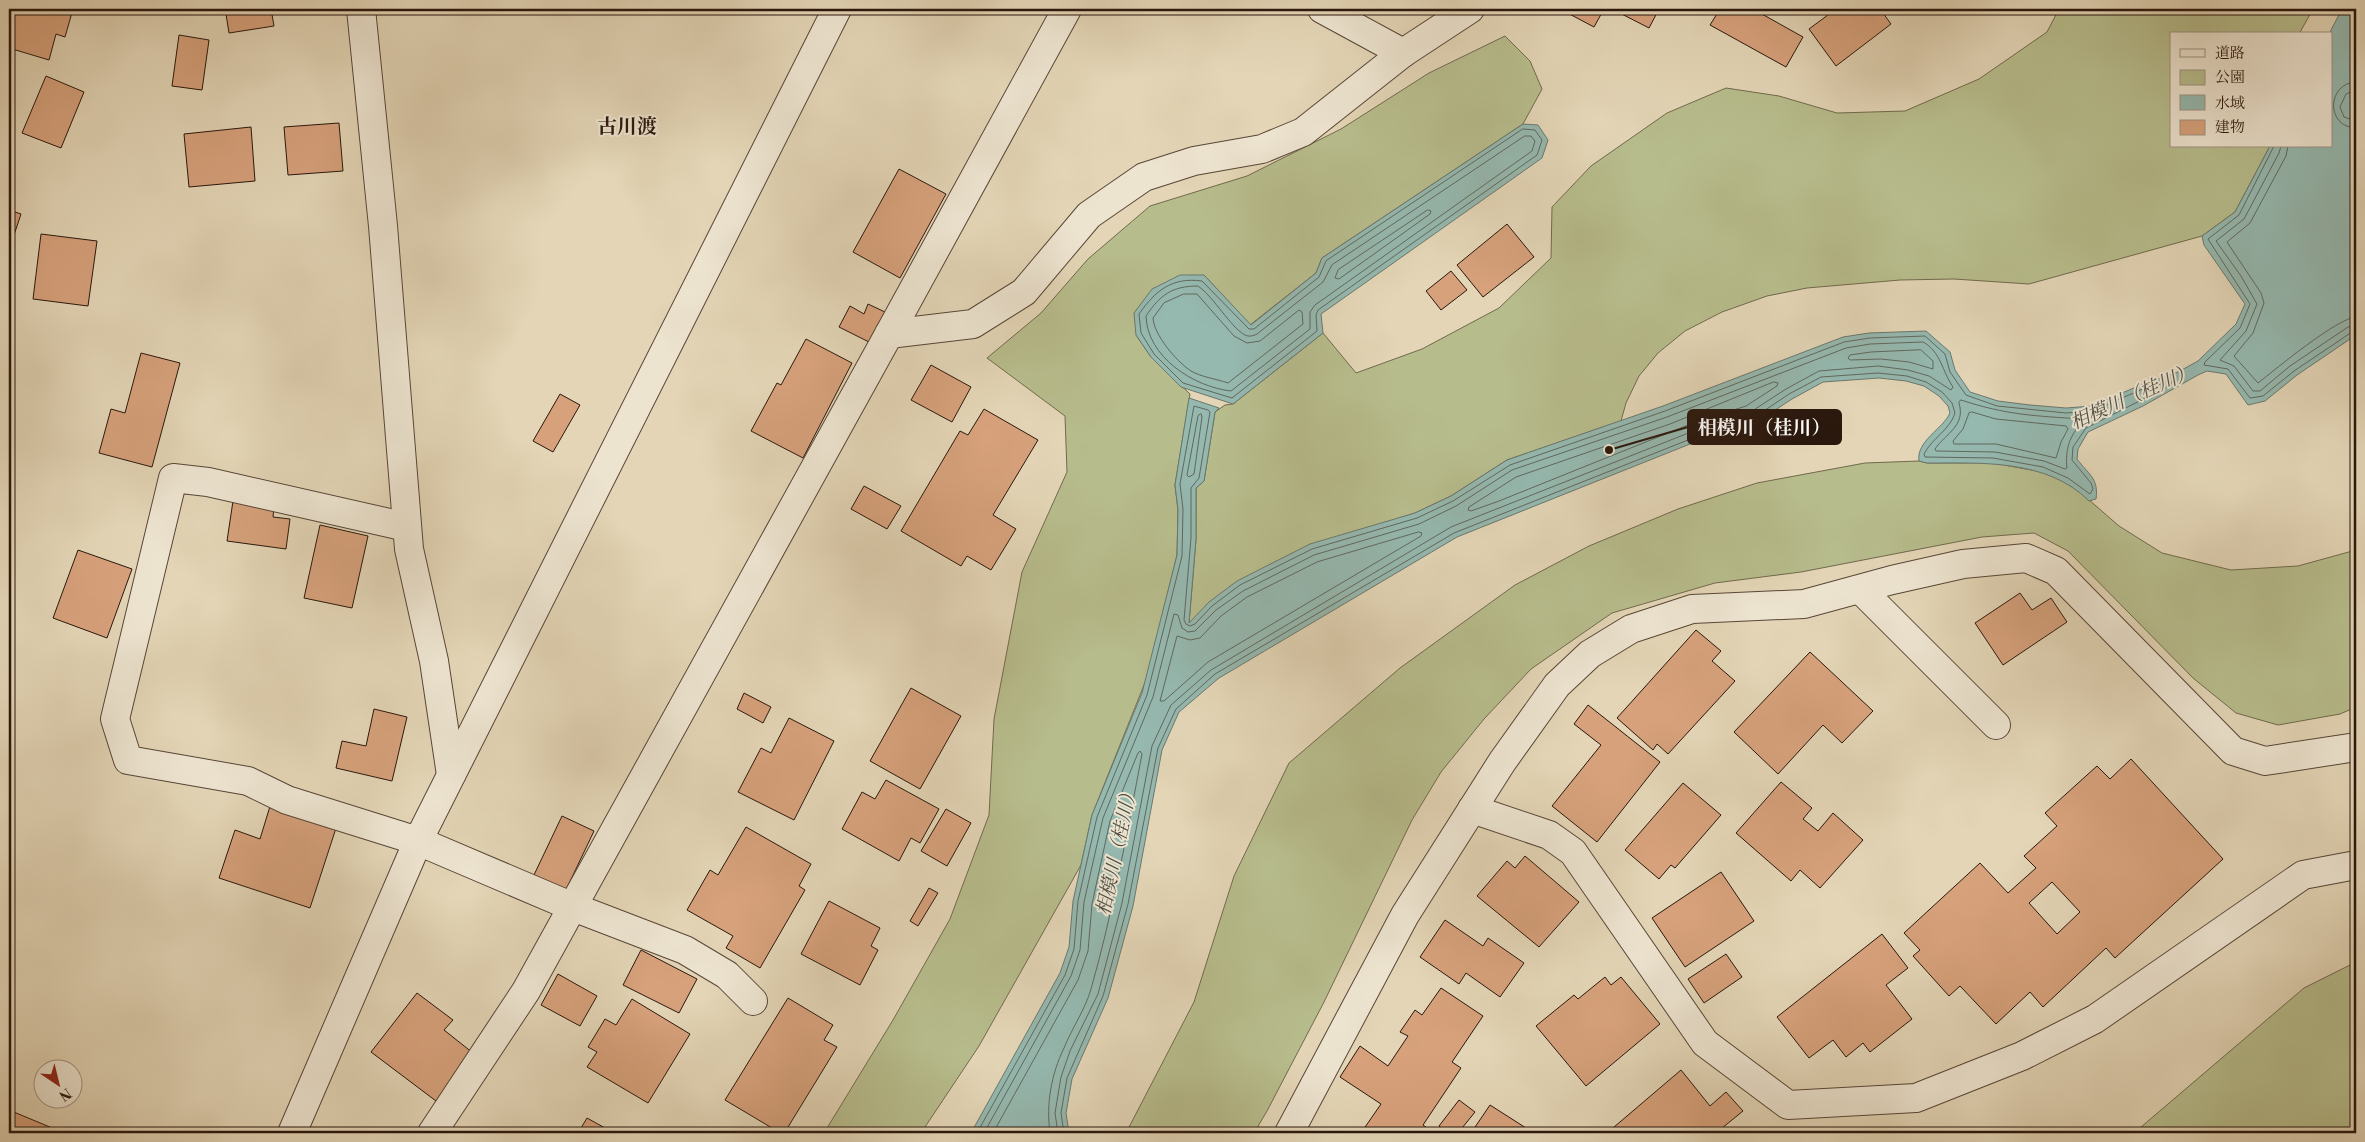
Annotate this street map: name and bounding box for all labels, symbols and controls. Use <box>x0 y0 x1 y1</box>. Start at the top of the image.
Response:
legend <box>2170 32 2332 148</box>
text: 道路 <box>2215 44 2245 63</box>
text: 公園 <box>2215 68 2245 87</box>
text: 水域 <box>2215 94 2245 113</box>
district label: 古川渡 <box>597 115 657 140</box>
text: 建物 <box>2215 118 2245 137</box>
water label: 相模川（桂川） <box>2066 359 2198 435</box>
callout: 相模川（桂川） <box>1688 410 1841 444</box>
text: 相模川（桂川） <box>1697 416 1831 440</box>
water label: 相模川（桂川） <box>1091 782 1143 918</box>
north arrow <box>32 1060 82 1110</box>
text: N <box>55 1083 75 1104</box>

